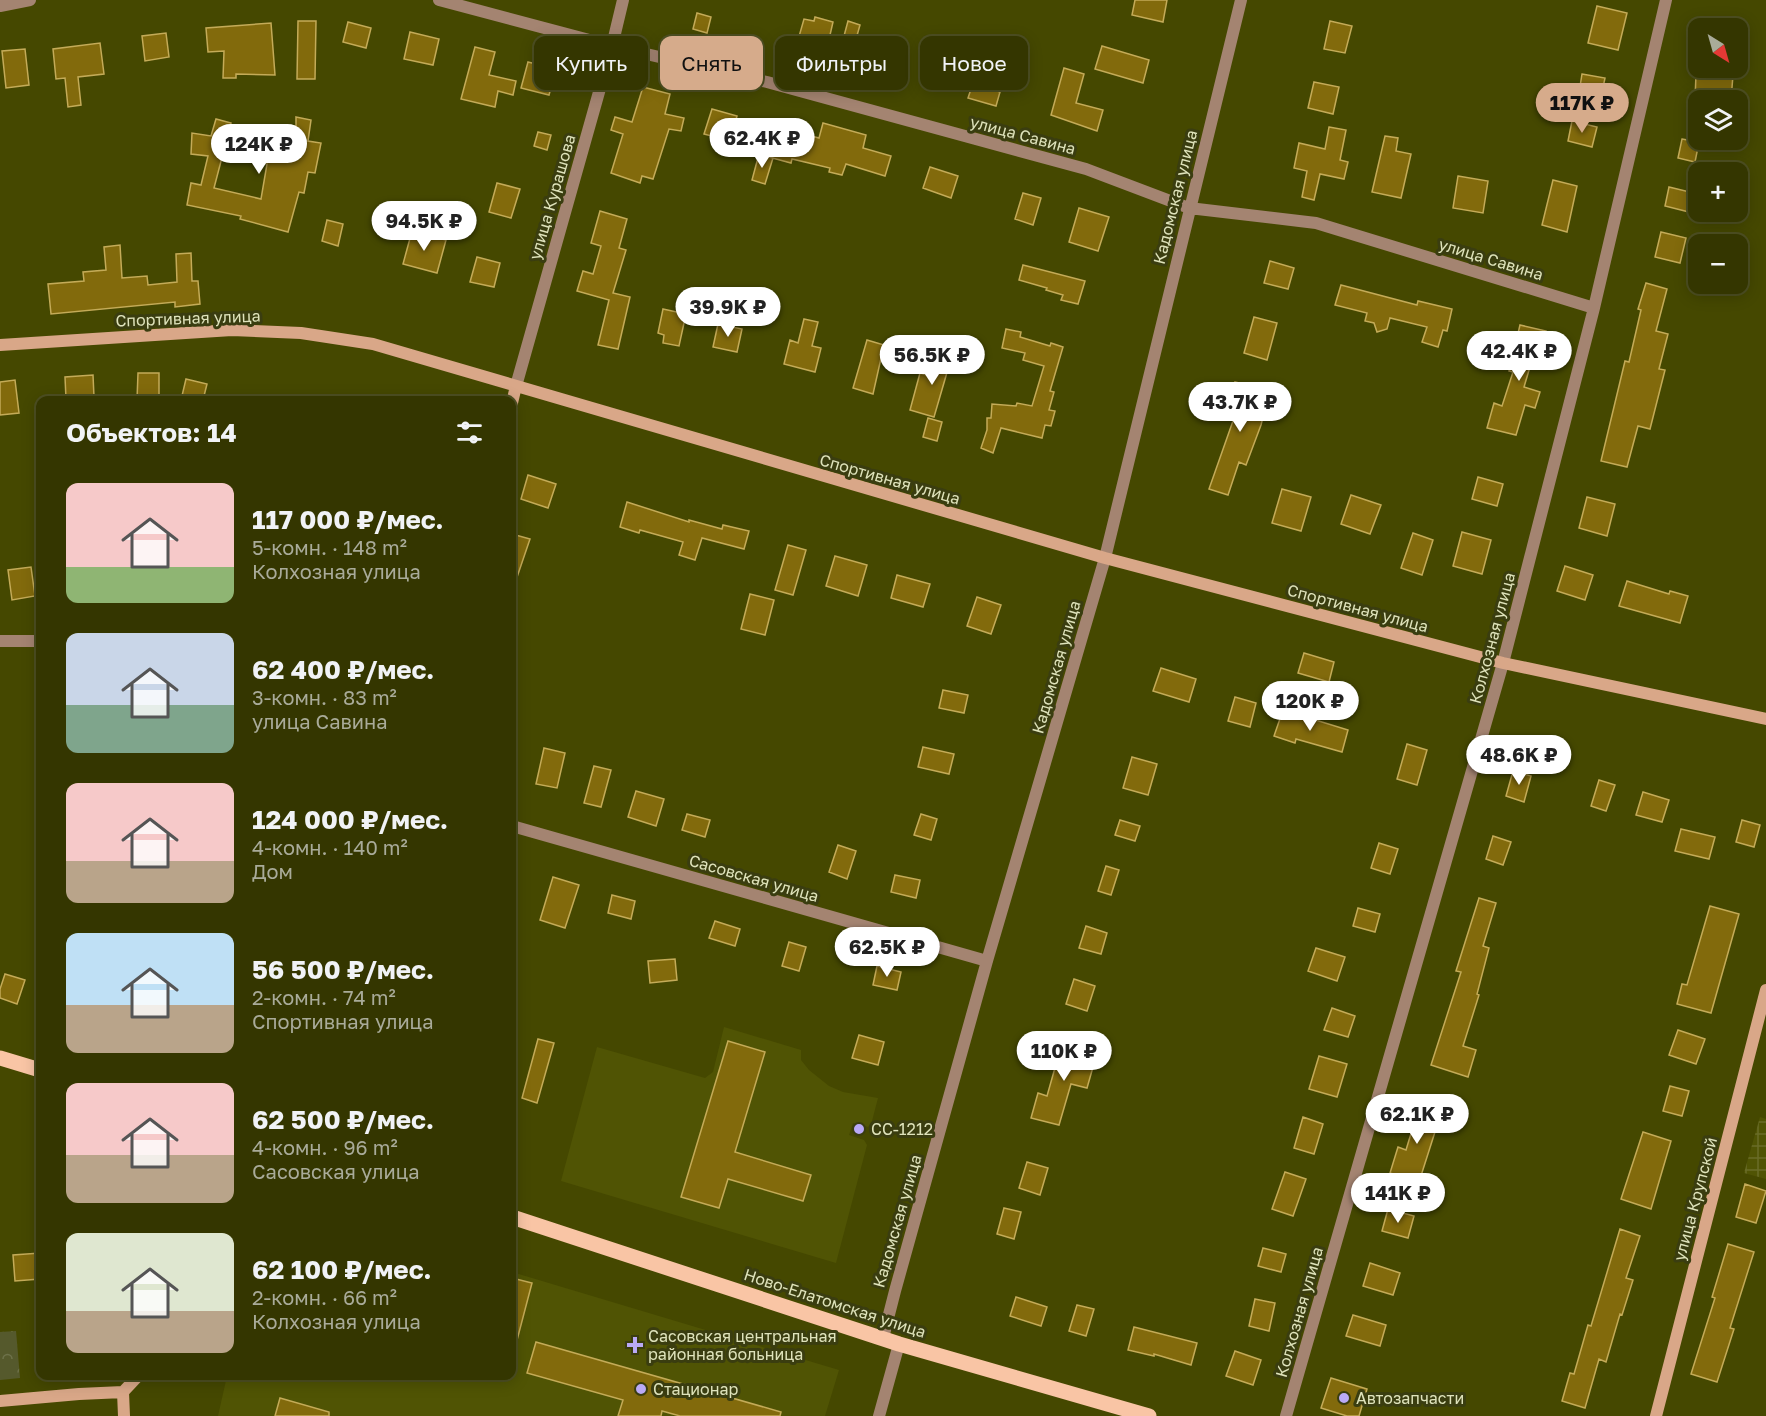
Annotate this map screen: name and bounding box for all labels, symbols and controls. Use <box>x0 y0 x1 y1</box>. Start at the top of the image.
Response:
north arrow <box>1688 18 1748 78</box>
map controls <box>1688 18 1748 294</box>
chip: Купить <box>534 36 648 90</box>
chip: Снять <box>660 36 763 90</box>
chip: Фильтры <box>775 36 908 90</box>
chip: Новое <box>920 36 1028 90</box>
pin: 117K ₽ <box>1533 83 1631 134</box>
text: 117K ₽ <box>1550 90 1614 114</box>
button: layers <box>1688 90 1748 150</box>
street label: улица Савина <box>968 111 1078 159</box>
pin: 62.4K ₽ <box>707 118 817 169</box>
pin: 124K ₽ <box>210 124 308 175</box>
text: 62.4K ₽ <box>724 125 800 149</box>
street label: Кадомская улица <box>1149 128 1201 266</box>
text: 124K ₽ <box>225 131 293 155</box>
street label: улица Курашова <box>524 132 580 262</box>
button: + <box>1688 162 1748 222</box>
pin: 94.5K ₽ <box>369 201 479 252</box>
text: 94.5K ₽ <box>386 208 462 232</box>
street label: улица Савина <box>1436 234 1546 284</box>
button: − <box>1688 234 1748 294</box>
pin: 39.9K ₽ <box>673 287 783 338</box>
text: 39.9K ₽ <box>690 294 767 318</box>
street label: Спортивная улица <box>115 305 261 331</box>
pin: 42.4K ₽ <box>1464 331 1574 382</box>
pin: 56.5K ₽ <box>877 335 987 386</box>
text: 42.4K ₽ <box>1481 338 1557 362</box>
text: 56.5K ₽ <box>894 342 970 366</box>
pin: 43.7K ₽ <box>1185 382 1295 433</box>
text: 43.7K ₽ <box>1203 389 1278 413</box>
icon: filters <box>453 416 486 449</box>
text: Объектов: 14 <box>66 417 237 448</box>
street label: Спортивная улица <box>817 449 963 509</box>
text: 117 000 ₽/мес. <box>252 504 444 535</box>
icon: home <box>114 507 186 579</box>
text: 5-комн. · 148 m² <box>252 535 407 559</box>
text: Колхозная улица <box>252 559 421 583</box>
street label: Колхозная улица <box>1465 570 1519 706</box>
street label: Спортивная улица <box>1285 580 1431 636</box>
street label: Кадомская улица <box>1027 598 1085 736</box>
text: 62 400 ₽/мес. <box>252 654 434 685</box>
icon: home <box>114 657 186 729</box>
pin: 120K ₽ <box>1261 681 1359 732</box>
text: 3-комн. · 83 m² <box>252 685 397 709</box>
text: 120K ₽ <box>1276 688 1344 712</box>
text: улица Савина <box>252 709 388 733</box>
pin: 48.6K ₽ <box>1464 735 1574 786</box>
text: 48.6K ₽ <box>1480 742 1558 766</box>
text: 124 000 ₽/мес. <box>252 804 448 835</box>
icon: home <box>114 807 186 879</box>
text: 4-комн. · 140 m² <box>252 835 408 859</box>
street label: Сасовская улица <box>687 850 821 906</box>
text: Дом <box>252 859 293 883</box>
pin: 62.5K ₽ <box>832 927 942 978</box>
text: 62.5K ₽ <box>849 934 925 958</box>
text: 56 500 ₽/мес. <box>252 954 434 985</box>
icon: home <box>114 957 186 1029</box>
text: 2-комн. · 74 m² <box>252 985 396 1009</box>
text: Спортивная улица <box>252 1009 434 1033</box>
pin: 110K ₽ <box>1015 1031 1113 1082</box>
text: 110K ₽ <box>1031 1038 1097 1062</box>
pin: 62.1K ₽ <box>1362 1094 1472 1145</box>
text: 62.1K ₽ <box>1380 1101 1454 1125</box>
text: 62 500 ₽/мес. <box>252 1104 434 1135</box>
icon: home <box>114 1107 186 1179</box>
place label: СС-1212 <box>871 1119 933 1139</box>
marker: СС-1212 <box>852 1122 866 1136</box>
text: 4-комн. · 96 m² <box>252 1135 398 1159</box>
street label: улица Крупской <box>1669 1135 1721 1263</box>
street label: Кадомская улица <box>868 1152 926 1290</box>
text: Сасовская улица <box>252 1159 420 1183</box>
pin: 141K ₽ <box>1349 1173 1447 1224</box>
text: 141K ₽ <box>1365 1180 1431 1204</box>
street label: Колхозная улица <box>1271 1244 1327 1380</box>
text: 62 100 ₽/мес. <box>252 1254 431 1285</box>
icon: home <box>114 1257 186 1329</box>
street label: Ново-Елатомская улица <box>741 1264 929 1342</box>
text: 2-комн. · 66 m² <box>252 1285 397 1309</box>
text: Колхозная улица <box>252 1309 421 1333</box>
place label: Сасовская центральная районная больница <box>648 1326 837 1364</box>
marker: Сасовская центральная районная больница <box>626 1336 644 1354</box>
place label: Стационар <box>653 1379 739 1399</box>
marker: Стационар <box>634 1382 648 1396</box>
place label: Автозапчасти <box>1356 1388 1464 1408</box>
marker: Автозапчасти <box>1337 1391 1351 1405</box>

